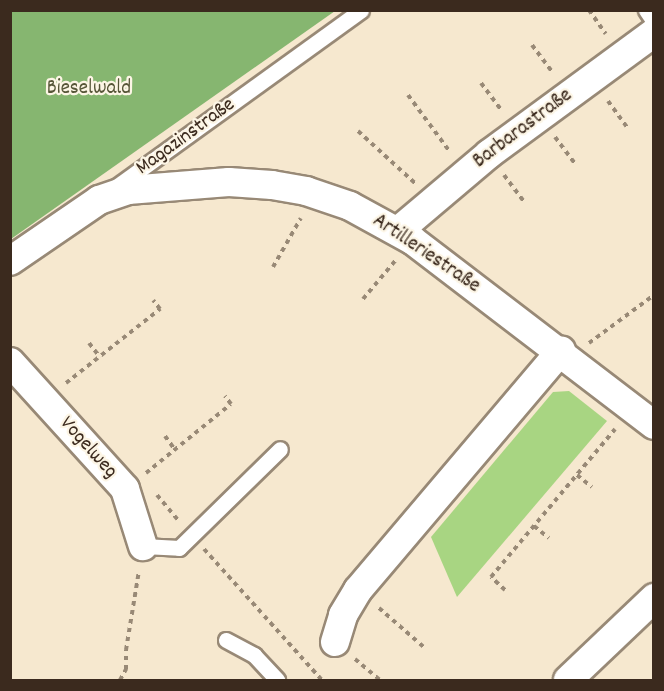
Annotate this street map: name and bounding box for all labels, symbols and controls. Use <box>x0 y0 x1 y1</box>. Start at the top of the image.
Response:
park label: Bieselwald <box>47 76 131 102</box>
street label: Barbarastraße <box>468 84 578 174</box>
street label: Magazinstraße <box>132 93 240 181</box>
street label: Artilleriestraße <box>367 209 485 299</box>
street label: Vogelweg <box>54 412 122 484</box>

